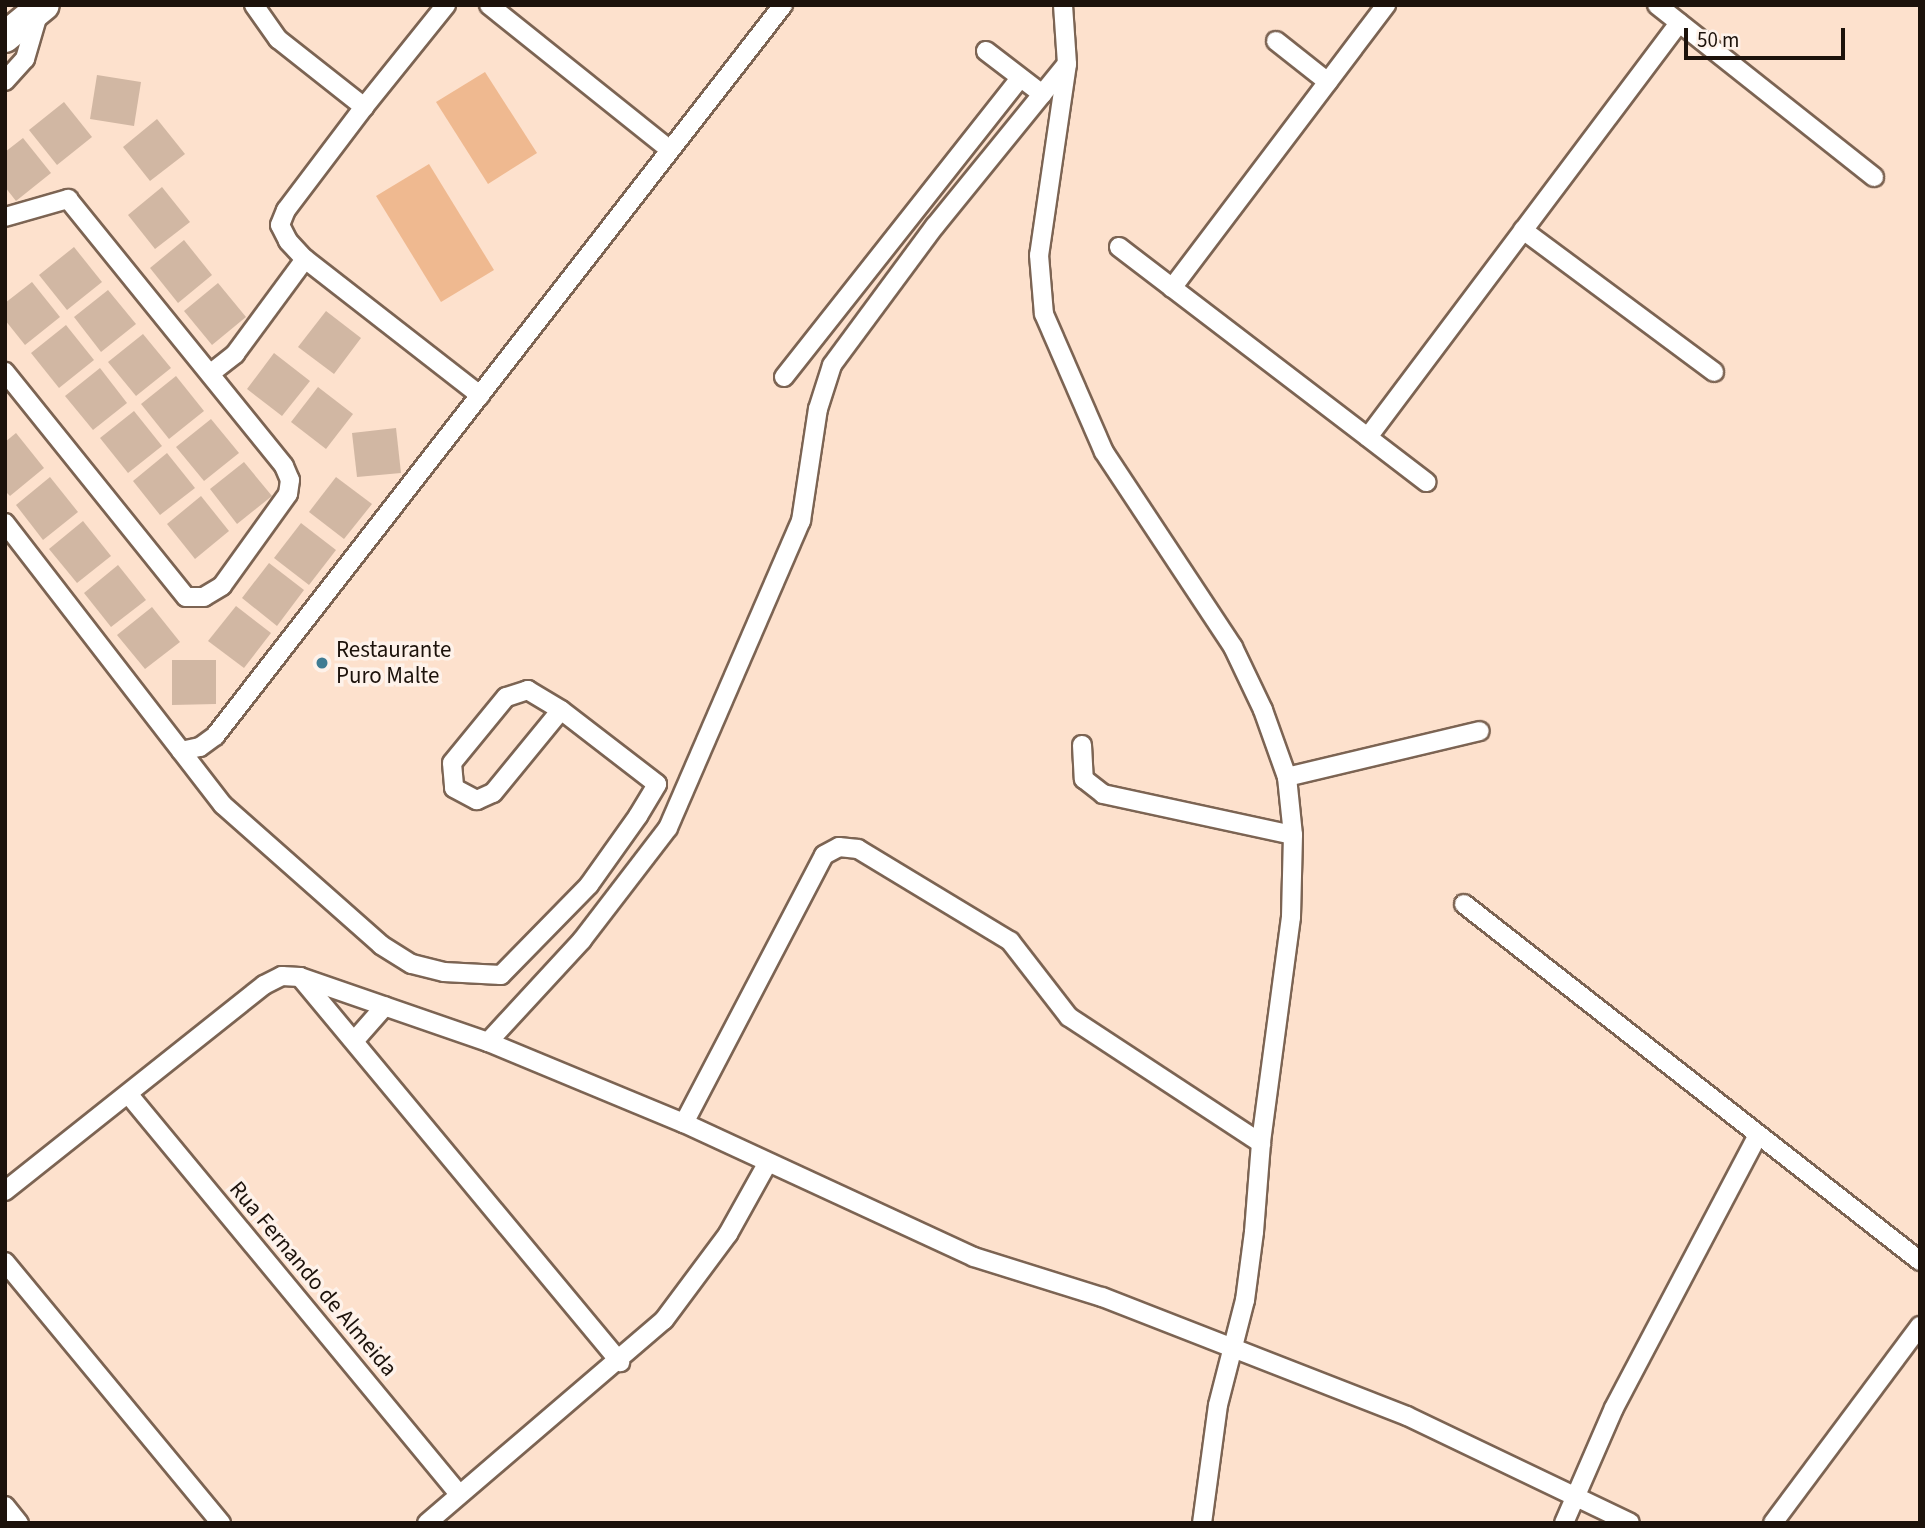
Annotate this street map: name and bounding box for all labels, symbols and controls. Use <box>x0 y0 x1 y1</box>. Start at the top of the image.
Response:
scale bar <box>1687 14 1848 58</box>
text: 50 m <box>1697 25 1739 55</box>
place label: Restaurante Puro Malte <box>336 636 451 690</box>
marker: Restaurante Puro Malte <box>314 655 330 671</box>
street label: Rua Fernando de Almeida <box>223 1176 403 1382</box>

